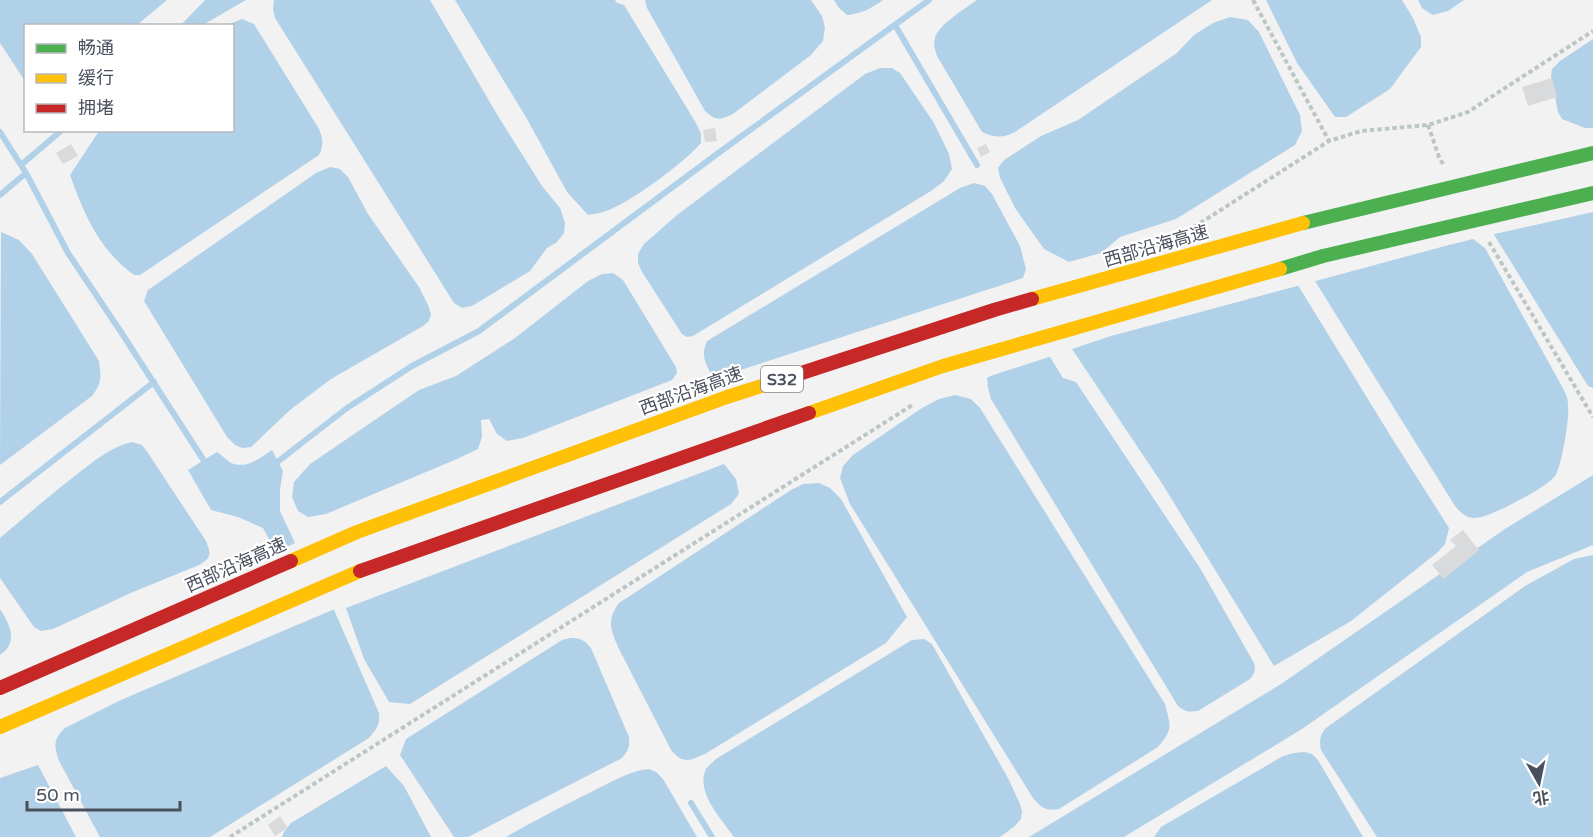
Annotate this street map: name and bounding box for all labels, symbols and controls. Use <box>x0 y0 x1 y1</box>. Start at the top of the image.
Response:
legend <box>24 24 234 132</box>
text: 畅通 <box>78 37 114 59</box>
text: 缓行 <box>78 67 114 89</box>
text: 拥堵 <box>78 97 114 119</box>
street label: 西部沿海高速 <box>1101 221 1211 271</box>
street label: 西部沿海高速 <box>636 362 746 420</box>
road number: S32 <box>761 366 803 392</box>
street label: 西部沿海高速 <box>182 533 290 597</box>
north arrow <box>1509 753 1569 813</box>
scale bar <box>27 774 180 812</box>
text: 50 m <box>36 784 80 806</box>
text: 北 <box>1532 786 1551 808</box>

